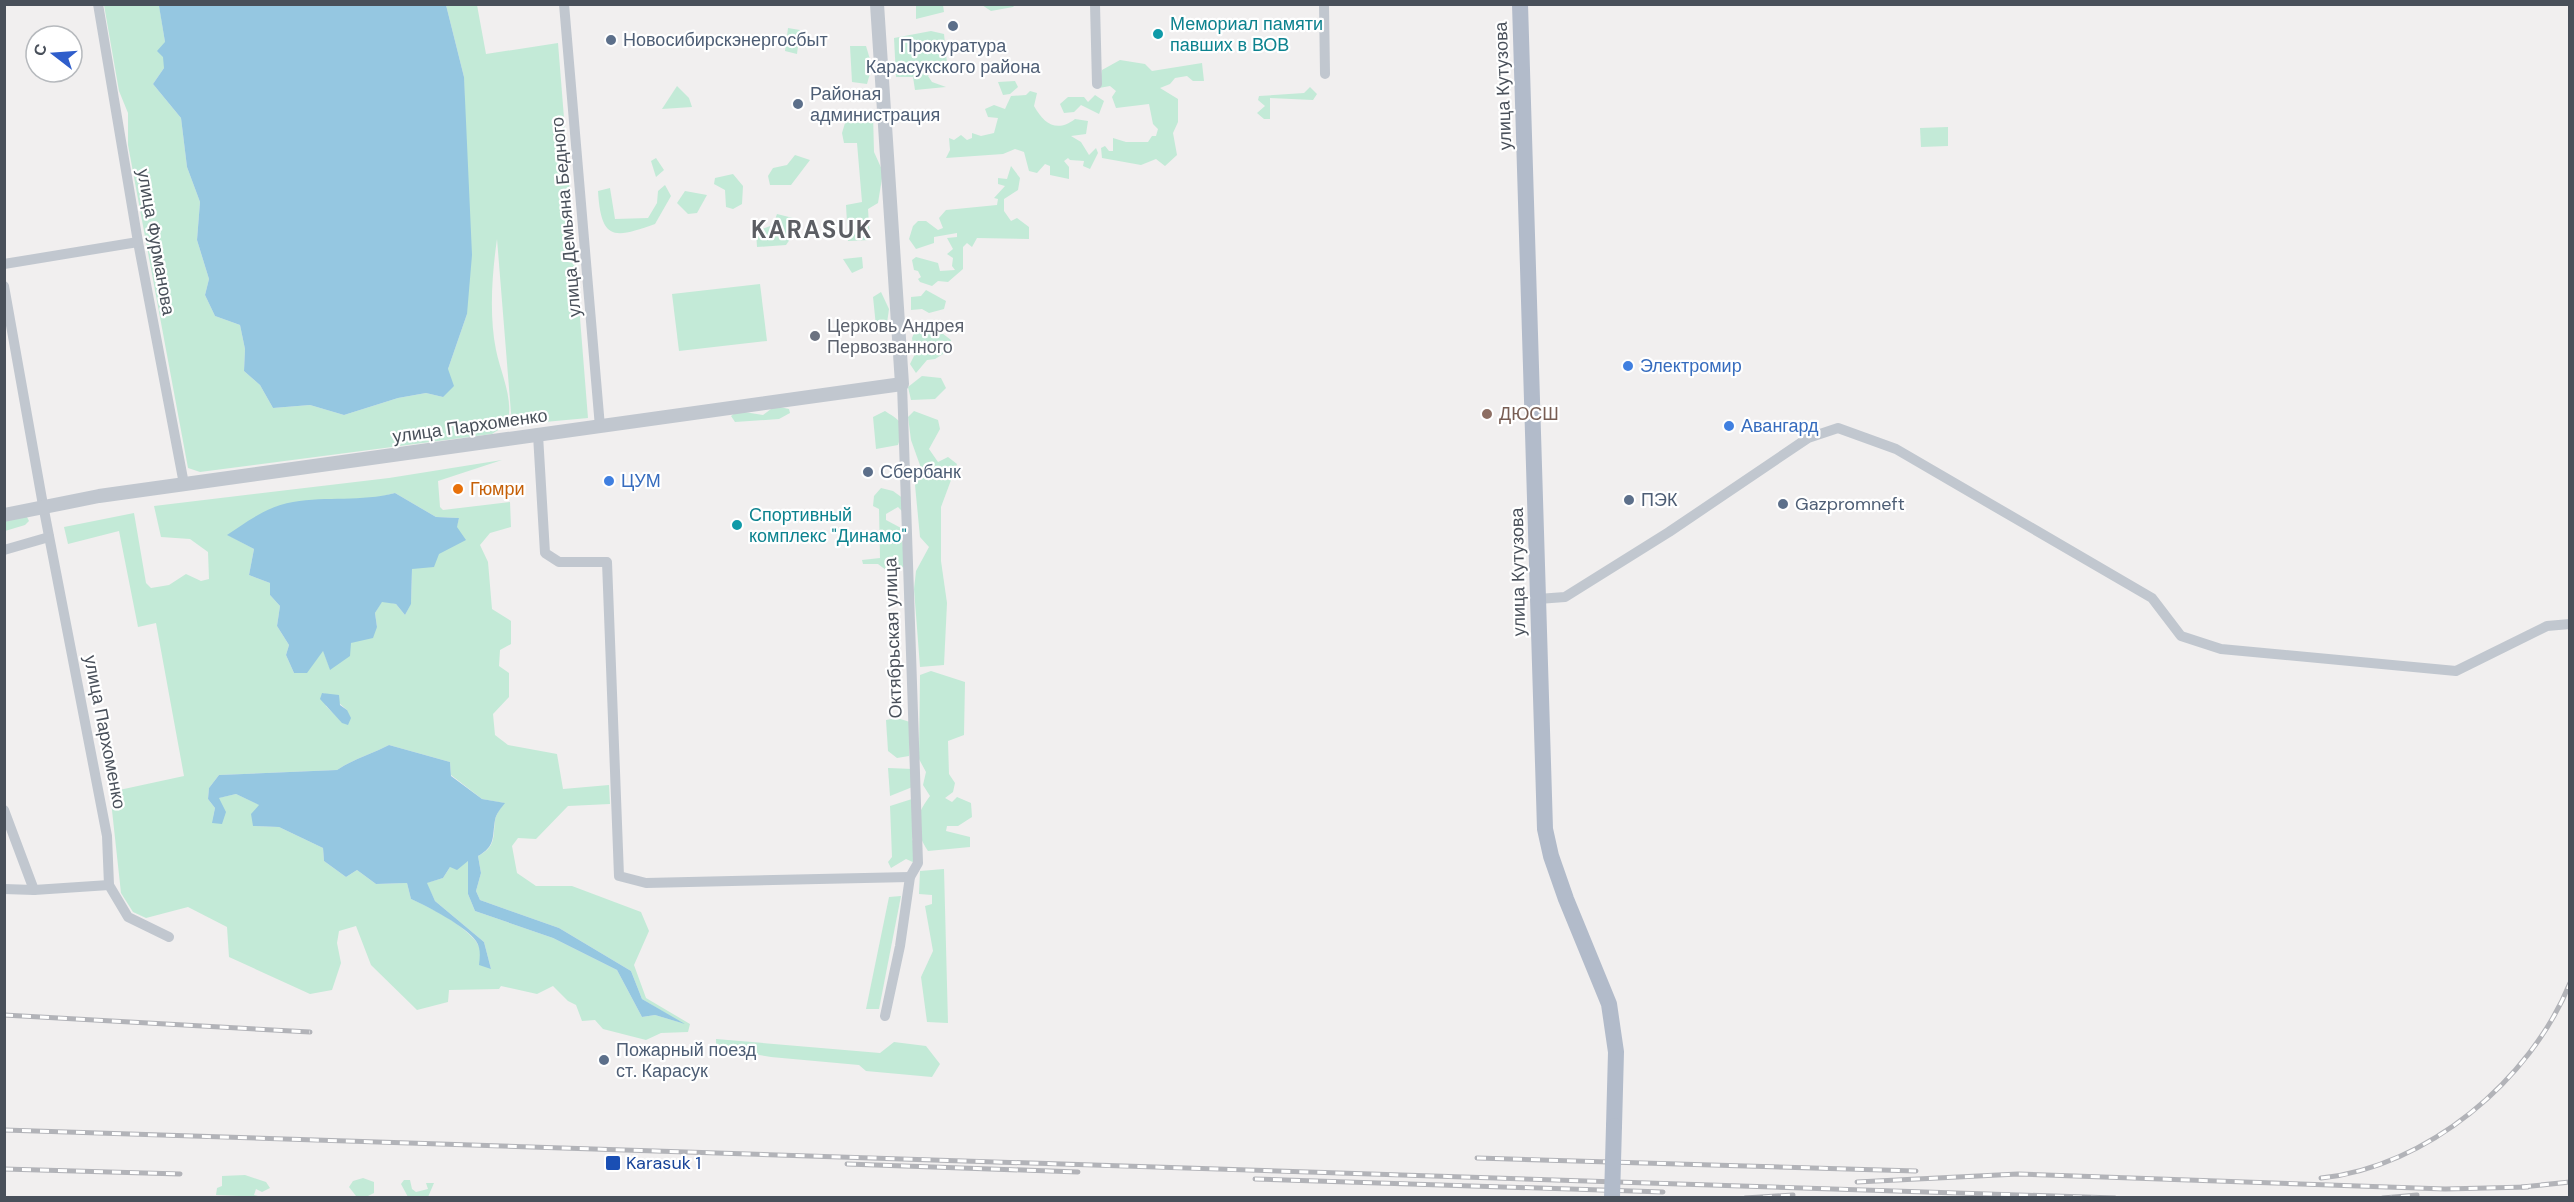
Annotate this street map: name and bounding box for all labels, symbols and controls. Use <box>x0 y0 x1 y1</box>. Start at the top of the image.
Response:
place label: Мемориал памяти павших в ВОВ <box>1170 12 1323 57</box>
marker: Прокуратура Карасукского района <box>946 19 960 33</box>
street label: улица Кутузова <box>1489 20 1517 151</box>
north arrow <box>24 24 84 84</box>
marker: Мемориал памяти павших в ВОВ <box>1151 27 1165 41</box>
place label: Новосибирскэнергосбыт <box>623 28 828 52</box>
marker: Новосибирскэнергосбыт <box>604 33 618 47</box>
place label: Прокуратура Карасукского района <box>866 34 1041 79</box>
text: С <box>28 41 52 58</box>
place label: Районая администрация <box>810 82 940 127</box>
marker: Районая администрация <box>791 97 805 111</box>
street label: улица Демьяна Бедного <box>545 116 587 318</box>
street label: улица Фурманова <box>131 167 181 318</box>
district label: KARASUK <box>751 214 873 245</box>
place label: Церковь Андрея Первозванного <box>827 314 964 359</box>
marker: Церковь Андрея Первозванного <box>808 329 822 343</box>
place label: Электромир <box>1640 354 1742 378</box>
marker: Электромир <box>1621 359 1635 373</box>
place label: ДЮСШ <box>1499 402 1559 426</box>
street label: улица Пархоменко <box>391 403 549 449</box>
marker: ДЮСШ <box>1480 407 1494 421</box>
place label: Авангард <box>1741 414 1819 438</box>
marker: Авангард <box>1722 419 1736 433</box>
place label: Сбербанк <box>880 460 961 484</box>
marker: Сбербанк <box>861 465 875 479</box>
place label: ЦУМ <box>621 469 661 493</box>
marker: ЦУМ <box>602 474 616 488</box>
place label: Гюмри <box>470 477 524 501</box>
marker: Гюмри <box>451 482 465 496</box>
place label: ПЭК <box>1641 488 1678 512</box>
place label: Gazpromneft <box>1795 492 1905 516</box>
marker: ПЭК <box>1622 493 1636 507</box>
marker: Gazpromneft <box>1776 497 1790 511</box>
place label: Спортивный комплекс "Динамо" <box>749 503 907 548</box>
street label: улица Кутузова <box>1505 506 1531 637</box>
marker: Спортивный комплекс "Динамо" <box>730 518 744 532</box>
street label: Октябрьская улица <box>878 556 908 719</box>
street label: улица Пархоменко <box>78 653 132 811</box>
place label: Пожарный поезд ст. Карасук <box>616 1038 757 1083</box>
marker: Пожарный поезд ст. Карасук <box>597 1053 611 1067</box>
place label: Karasuk 1 <box>626 1151 701 1175</box>
marker: Karasuk 1 <box>604 1154 622 1172</box>

